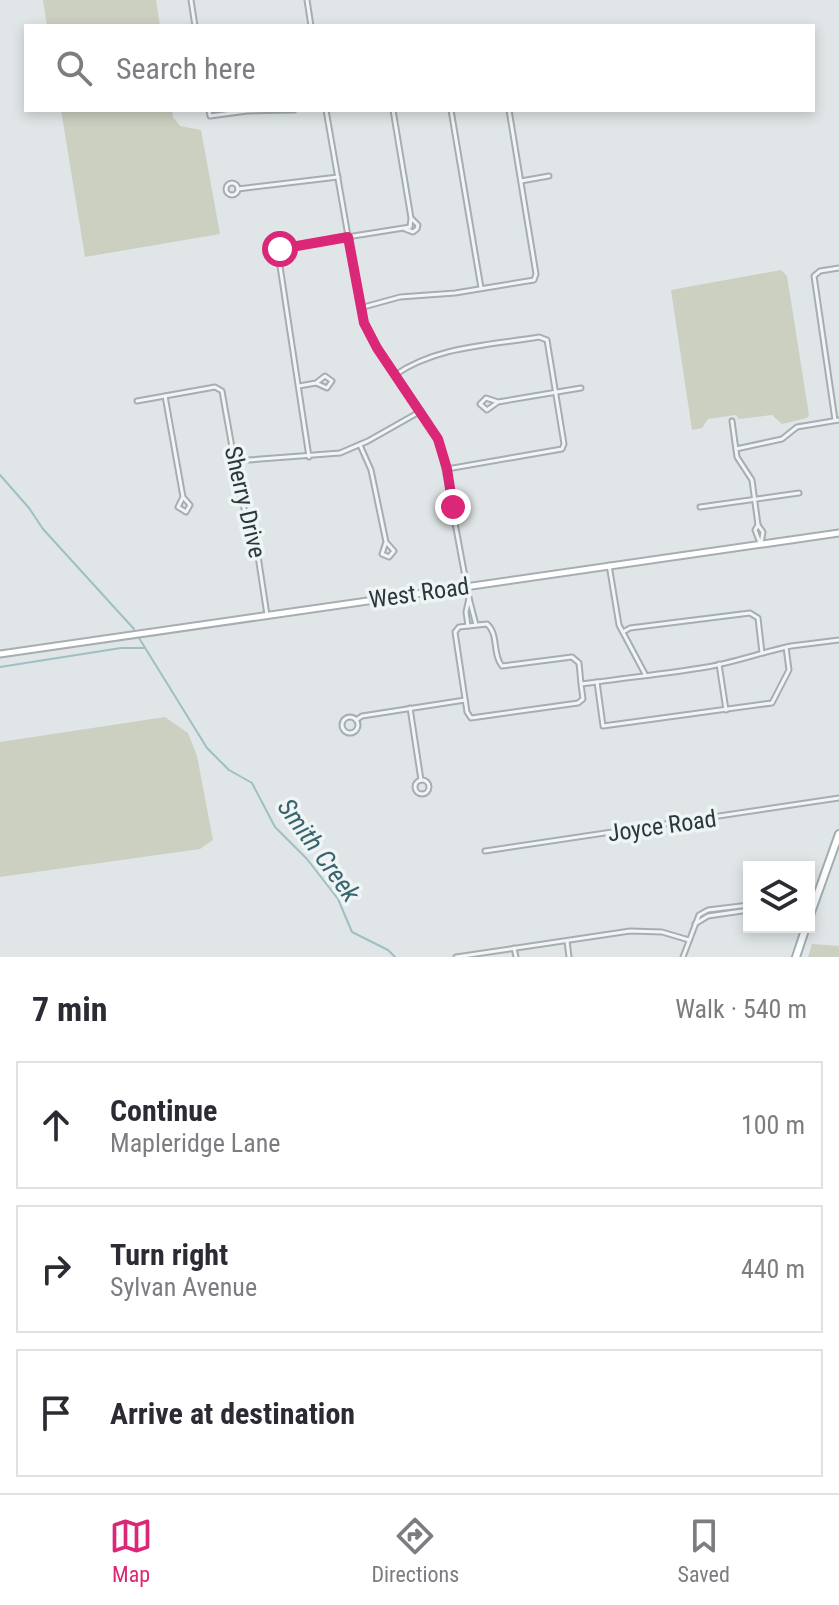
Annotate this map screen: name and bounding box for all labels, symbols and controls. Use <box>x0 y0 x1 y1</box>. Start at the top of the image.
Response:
search box <box>24 24 815 112</box>
icon: search <box>52 46 96 90</box>
text: Search here <box>116 51 256 86</box>
route start <box>262 231 298 267</box>
street label: Sherry Drive <box>219 444 271 560</box>
route end <box>435 489 471 525</box>
street label: West Road <box>367 572 471 614</box>
water label: Smith Creek <box>272 793 367 908</box>
street label: Joyce Road <box>606 805 718 847</box>
map controls <box>743 861 815 933</box>
button: layers <box>743 861 815 933</box>
text: 7 min <box>32 989 108 1029</box>
text: Walk · 540 m <box>675 994 807 1024</box>
text: Continue <box>110 1093 217 1128</box>
icon: ahead <box>34 1103 78 1147</box>
text: 100 m <box>741 1110 805 1140</box>
text: Mapleridge Lane <box>110 1128 280 1158</box>
text: Turn right <box>110 1237 228 1272</box>
icon: right <box>34 1247 78 1291</box>
text: 440 m <box>741 1254 805 1284</box>
text: Sylvan Avenue <box>110 1272 257 1302</box>
icon: arrive <box>34 1391 78 1435</box>
text: Arrive at destination <box>110 1396 355 1431</box>
tab: Map <box>109 1514 153 1587</box>
tab: Directions <box>371 1514 459 1587</box>
tab: Saved <box>678 1514 730 1587</box>

